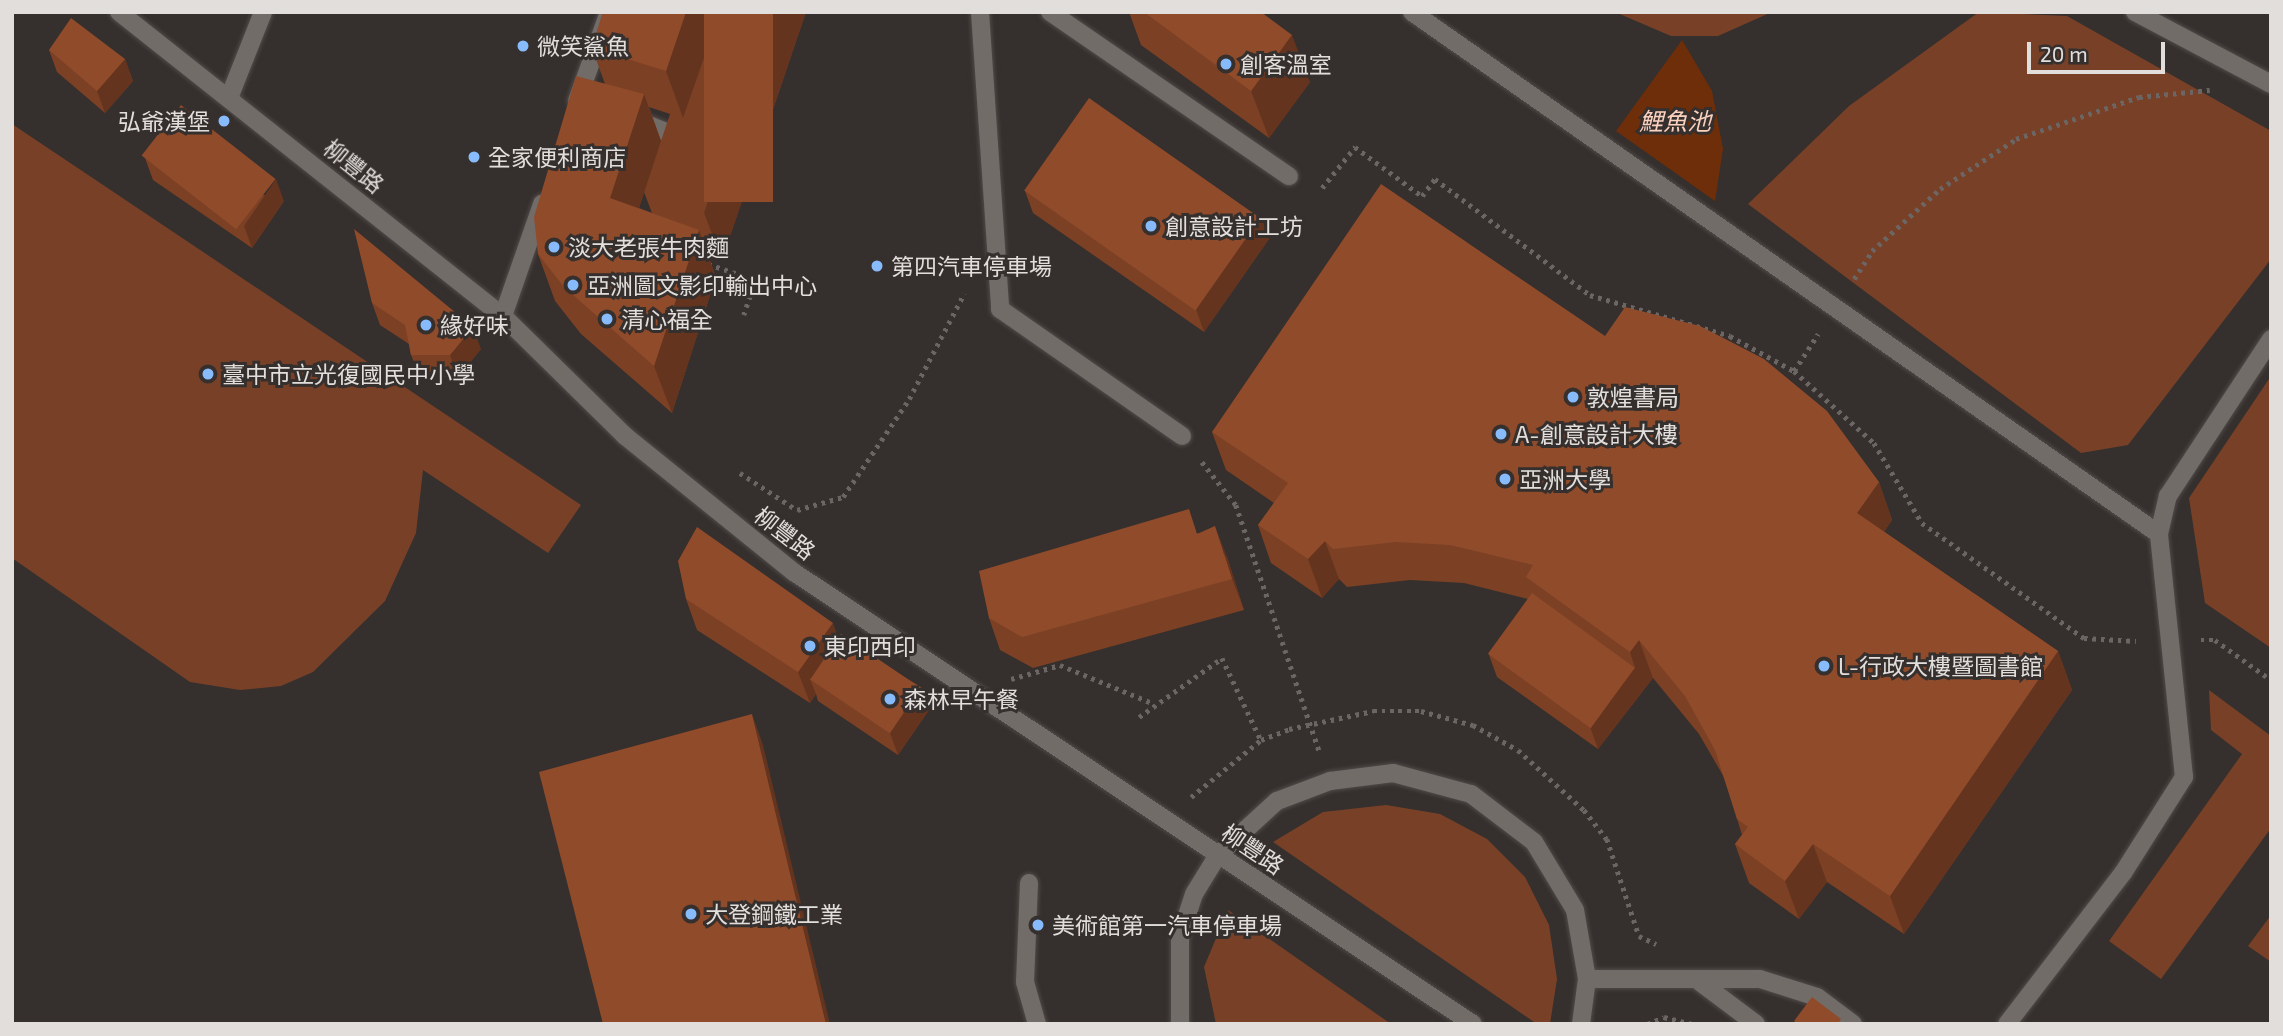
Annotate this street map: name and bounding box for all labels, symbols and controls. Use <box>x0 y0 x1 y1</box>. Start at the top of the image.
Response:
scale bar <box>2031 28 2169 72</box>
place label: 微笑鯊魚 <box>537 32 629 60</box>
marker: 微笑鯊魚 <box>515 38 531 54</box>
text: 20 m <box>2040 41 2088 66</box>
place label: 創客溫室 <box>1240 50 1332 78</box>
marker: 創客溫室 <box>1218 56 1234 72</box>
place label: 弘爺漢堡 <box>118 107 210 135</box>
water label: 鯉魚池 <box>1639 107 1711 135</box>
marker: 弘爺漢堡 <box>216 113 232 129</box>
street label: 柳豐路 <box>319 134 389 198</box>
place label: 全家便利商店 <box>488 143 626 171</box>
marker: 全家便利商店 <box>466 149 482 165</box>
place label: 創意設計工坊 <box>1165 212 1303 240</box>
marker: 創意設計工坊 <box>1143 218 1159 234</box>
place label: 淡大老張牛肉麵 <box>568 233 729 261</box>
marker: 淡大老張牛肉麵 <box>546 239 562 255</box>
place label: 第四汽車停車場 <box>891 252 1052 280</box>
marker: 第四汽車停車場 <box>869 258 885 274</box>
place label: 亞洲圖文影印輸出中心 <box>587 271 817 299</box>
marker: 亞洲圖文影印輸出中心 <box>565 277 581 293</box>
place label: 清心福全 <box>621 305 713 333</box>
place label: 緣好味 <box>440 311 509 339</box>
marker: 清心福全 <box>599 311 615 327</box>
marker: 緣好味 <box>418 317 434 333</box>
place label: 臺中市立光復國民中小學 <box>222 360 475 388</box>
marker: 臺中市立光復國民中小學 <box>200 366 216 382</box>
place label: 敦煌書局 <box>1587 383 1679 411</box>
marker: 敦煌書局 <box>1565 389 1581 405</box>
place label: A-創意設計大樓 <box>1515 420 1678 448</box>
marker: A-創意設計大樓 <box>1493 426 1509 442</box>
place label: 亞洲大學 <box>1519 465 1611 493</box>
marker: 亞洲大學 <box>1497 471 1513 487</box>
street label: 柳豐路 <box>749 501 821 565</box>
place label: 東印西印 <box>824 632 916 660</box>
marker: 東印西印 <box>802 638 818 654</box>
place label: L-行政大樓暨圖書館 <box>1838 652 2043 680</box>
marker: L-行政大樓暨圖書館 <box>1816 658 1832 674</box>
place label: 森林早午餐 <box>904 685 1019 713</box>
marker: 森林早午餐 <box>882 691 898 707</box>
street label: 柳豐路 <box>1217 818 1289 880</box>
place label: 大登鋼鐵工業 <box>705 900 843 928</box>
marker: 大登鋼鐵工業 <box>683 906 699 922</box>
place label: 美術館第一汽車停車場 <box>1052 911 1282 939</box>
marker: 美術館第一汽車停車場 <box>1030 917 1046 933</box>

